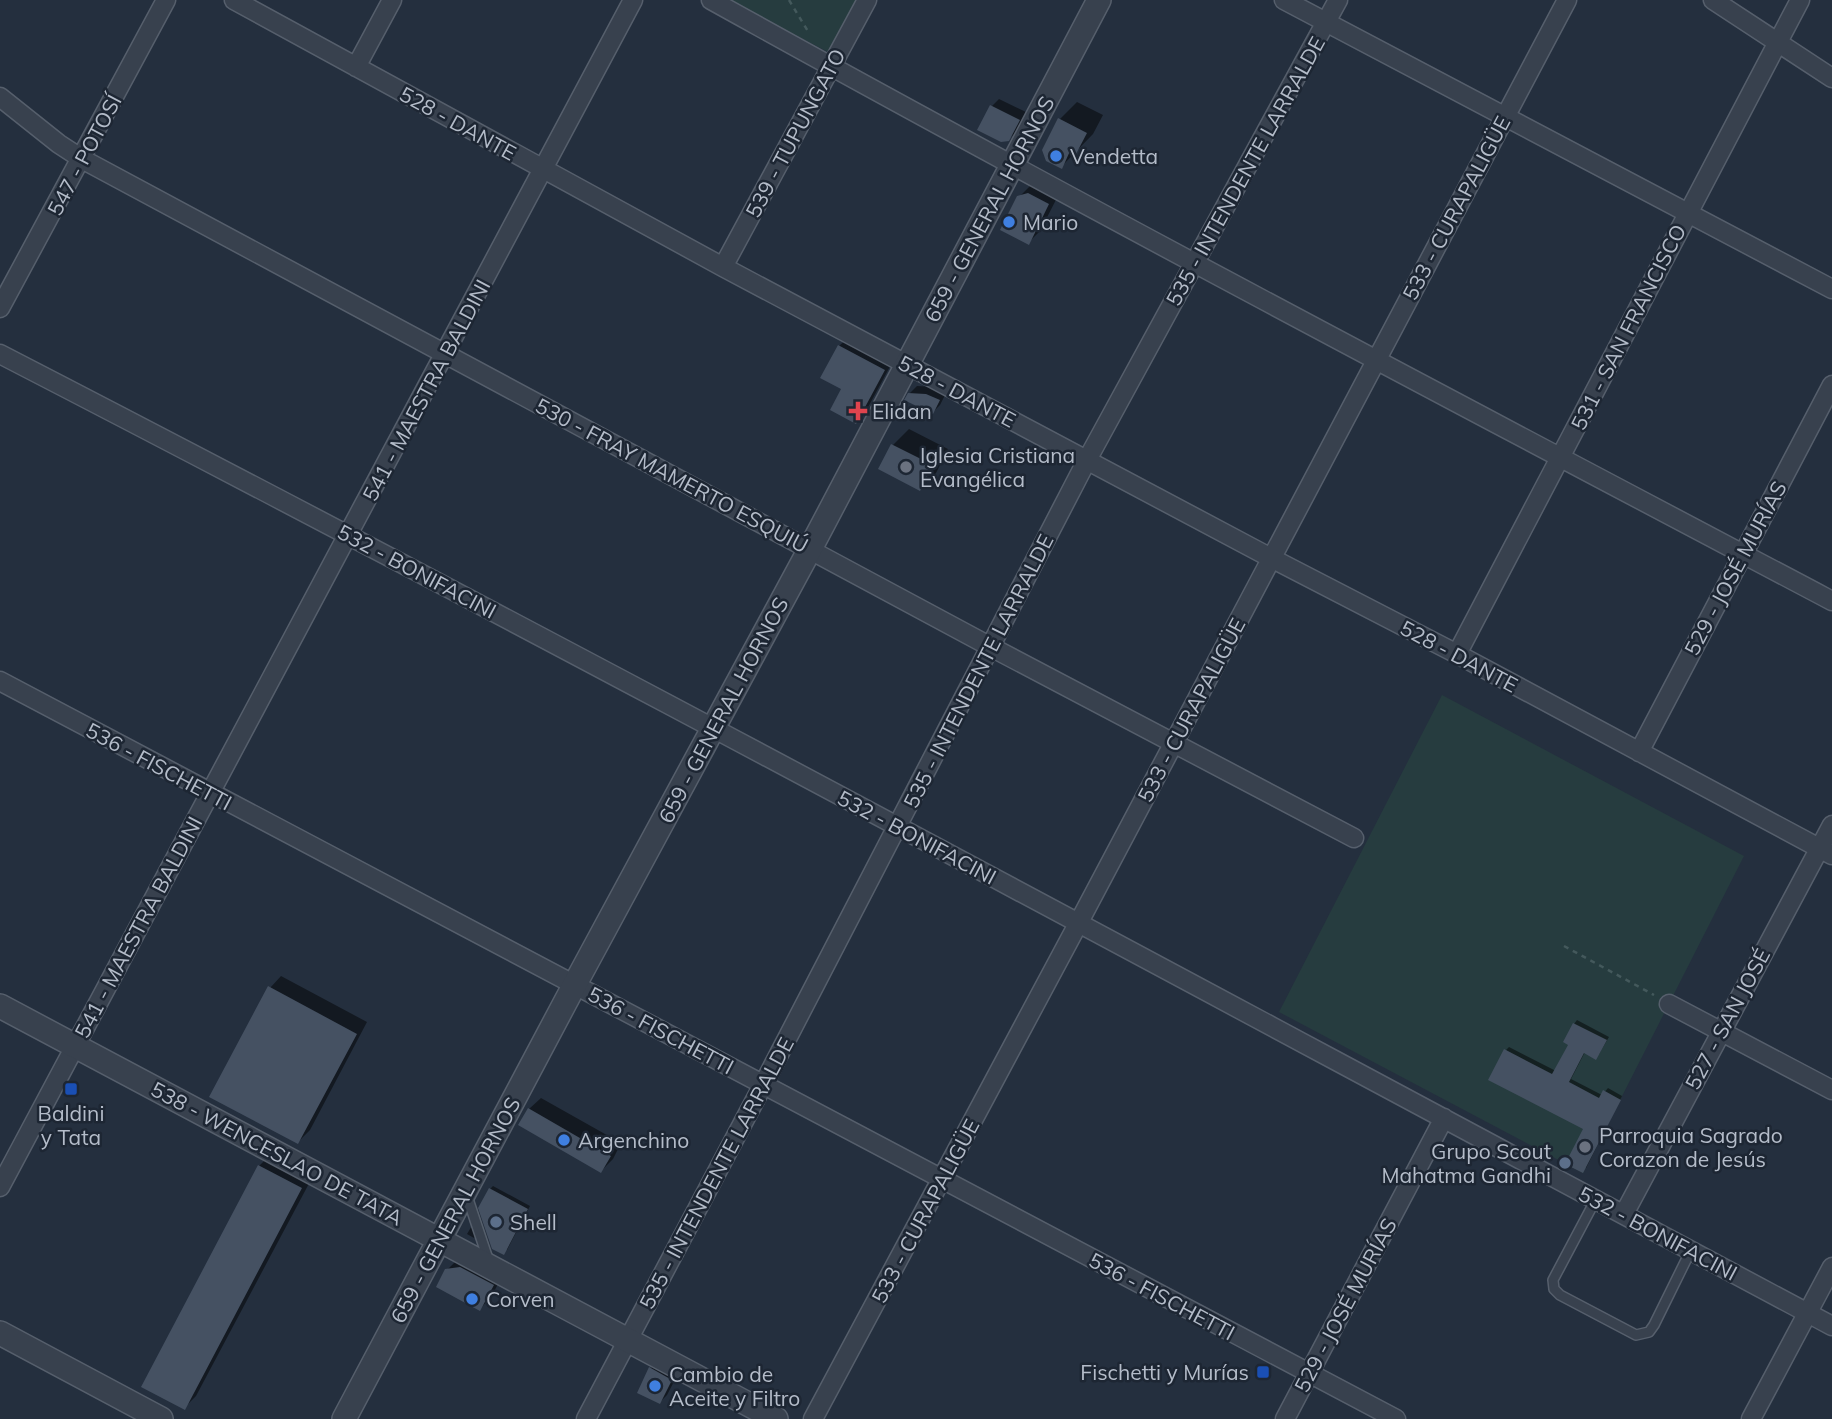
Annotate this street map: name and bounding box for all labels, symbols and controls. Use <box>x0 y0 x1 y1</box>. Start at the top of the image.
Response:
street label: 535 - INTENDENTE LARRALDE <box>1160 32 1330 310</box>
street label: 539 - TUPUNGATO <box>739 44 851 222</box>
street label: 528 - DANTE <box>395 80 521 166</box>
street label: 547 - POTOSÍ <box>41 89 127 220</box>
street label: 659 - GENERAL HORNOS <box>918 92 1060 326</box>
street label: 533 - CURAPALIGÜE <box>1396 112 1516 304</box>
place label: Vendetta <box>1070 143 1158 169</box>
marker: Vendetta <box>1048 148 1064 164</box>
place label: Mario <box>1023 209 1078 235</box>
marker: Mario <box>1001 214 1017 230</box>
street label: 531 - SAN FRANCISCO <box>1565 220 1691 434</box>
street label: 541 - MAESTRA BALDINI <box>356 275 496 505</box>
street label: 528 - DANTE <box>894 349 1020 433</box>
street label: 530 - FRAY MAMERTO ESQUIÚ <box>531 392 813 558</box>
place label: Elidan <box>872 398 932 424</box>
marker: Elidan <box>850 403 866 419</box>
place label: Iglesia Cristiana Evangélica <box>920 442 1075 492</box>
marker: Iglesia Cristiana Evangélica <box>898 459 914 475</box>
street label: 529 - JOSÉ MURÍAS <box>1678 476 1792 660</box>
street label: 532 - BONIFACINI <box>333 518 501 624</box>
street label: 535 - INTENDENTE LARRALDE <box>897 530 1059 812</box>
street label: 659 - GENERAL HORNOS <box>652 593 794 827</box>
street label: 533 - CURAPALIGÜE <box>1131 614 1251 806</box>
street label: 528 - DANTE <box>1396 614 1522 698</box>
street label: 536 - FISCHETTI <box>82 717 236 815</box>
street label: 532 - BONIFACINI <box>833 784 1001 890</box>
street label: 541 - MAESTRA BALDINI <box>68 812 208 1042</box>
street label: 527 - SAN JOSÉ <box>1679 944 1775 1094</box>
street label: 536 - FISCHETTI <box>584 981 738 1079</box>
street label: 535 - INTENDENTE LARRALDE <box>633 1033 799 1313</box>
street label: 538 - WENCESLAO DE TATA <box>147 1075 408 1231</box>
marker: Baldini y Tata <box>63 1081 79 1097</box>
street label: 659 - GENERAL HORNOS <box>384 1093 526 1327</box>
place label: Baldini y Tata <box>38 1100 104 1150</box>
street label: 533 - CURAPALIGÜE <box>865 1115 985 1307</box>
place label: Parroquia Sagrado Corazon de Jesús <box>1599 1122 1783 1172</box>
place label: Argenchino <box>578 1127 689 1153</box>
marker: Argenchino <box>556 1132 572 1148</box>
place label: Grupo Scout Mahatma Gandhi <box>1381 1138 1551 1188</box>
marker: Parroquia Sagrado Corazon de Jesús <box>1577 1139 1593 1155</box>
marker: Grupo Scout Mahatma Gandhi <box>1557 1155 1573 1171</box>
street label: 532 - BONIFACINI <box>1574 1180 1742 1286</box>
place label: Shell <box>510 1209 557 1235</box>
street label: 529 - JOSÉ MURÍAS <box>1288 1213 1402 1397</box>
marker: Shell <box>488 1214 504 1230</box>
street label: 536 - FISCHETTI <box>1085 1247 1239 1345</box>
place label: Corven <box>486 1286 555 1312</box>
marker: Corven <box>464 1291 480 1307</box>
place label: Fischetti y Murías <box>1080 1359 1249 1385</box>
place label: Cambio de Aceite y Filtro <box>669 1361 800 1411</box>
marker: Fischetti y Murías <box>1255 1364 1271 1380</box>
marker: Cambio de Aceite y Filtro <box>647 1378 663 1394</box>

